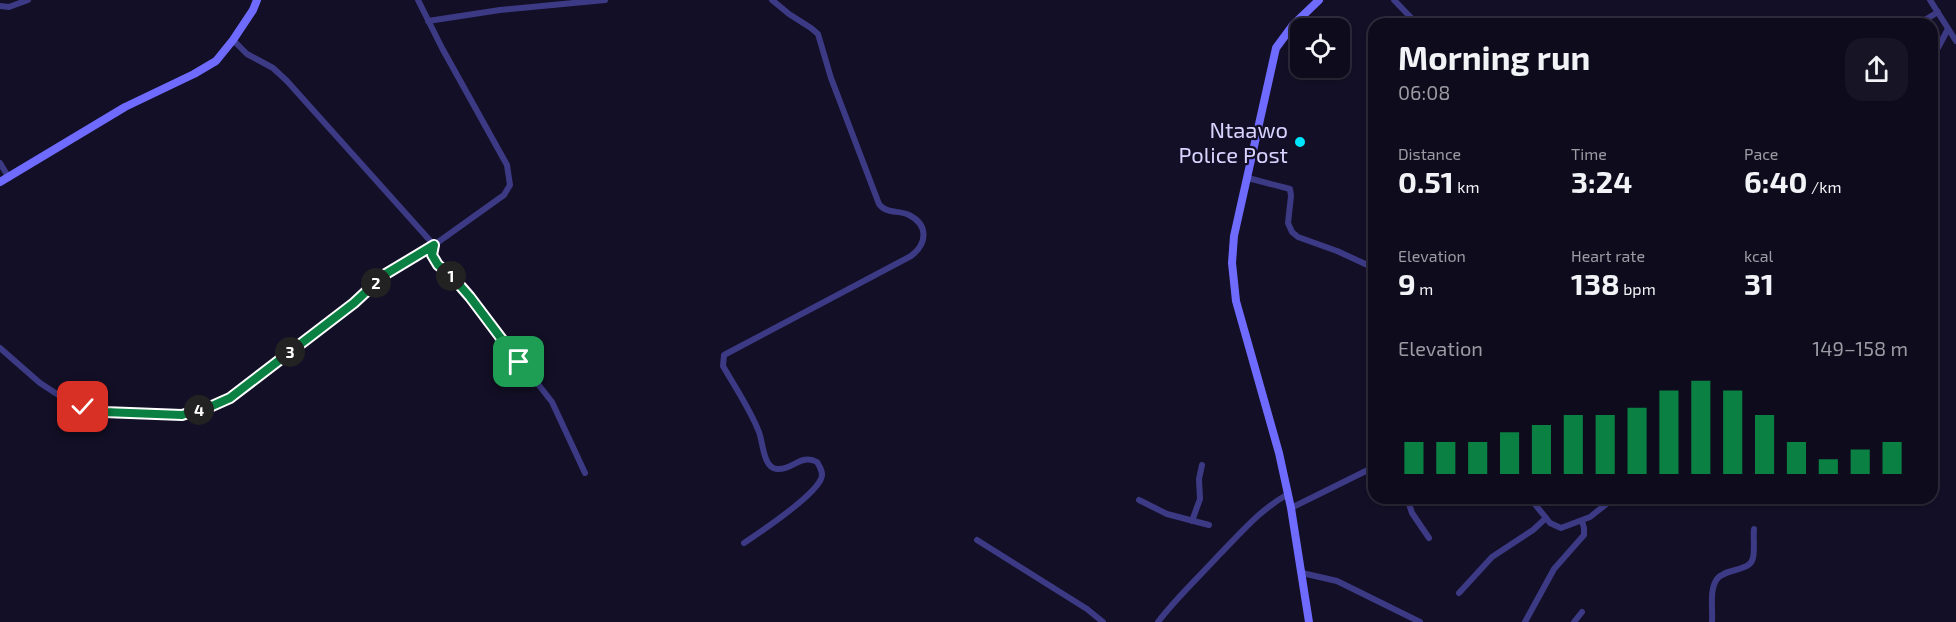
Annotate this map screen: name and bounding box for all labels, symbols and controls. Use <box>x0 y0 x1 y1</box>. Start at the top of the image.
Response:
map controls <box>1290 18 1350 78</box>
button: locate <box>1290 18 1350 78</box>
text: Morning run <box>1398 37 1590 77</box>
button: share <box>1845 38 1908 101</box>
text: 06:08 <box>1398 80 1450 104</box>
place label: Ntaawo Police Post <box>1178 116 1288 167</box>
marker: Ntaawo Police Post <box>1293 135 1307 149</box>
text: Distance <box>1398 144 1461 163</box>
text: Time <box>1571 144 1607 163</box>
text: Pace <box>1744 144 1778 163</box>
text: 0.51 <box>1398 163 1454 199</box>
text: 3:24 <box>1571 163 1632 199</box>
text: 6:40 <box>1744 163 1807 199</box>
text: km <box>1454 177 1480 196</box>
text: /km <box>1807 177 1841 196</box>
text: Elevation <box>1398 246 1466 265</box>
text: Heart rate <box>1571 246 1645 265</box>
text: kcal <box>1744 246 1773 265</box>
pin: 1 <box>436 261 466 291</box>
text: 9 <box>1398 265 1416 301</box>
text: 138 <box>1571 265 1620 301</box>
text: 31 <box>1744 265 1774 301</box>
text: 1 <box>448 266 454 285</box>
pin: 2 <box>361 268 391 298</box>
text: 2 <box>371 273 381 292</box>
text: m <box>1416 279 1433 298</box>
text: bpm <box>1620 279 1656 298</box>
pin <box>493 336 544 387</box>
text: Elevation <box>1398 336 1483 360</box>
text: 149–158 m <box>1812 336 1908 360</box>
pin: 3 <box>275 337 305 367</box>
text: 3 <box>285 342 295 361</box>
icon: arrive <box>502 345 535 378</box>
pin <box>57 381 108 432</box>
icon: check <box>66 390 99 423</box>
pin: 4 <box>184 395 214 425</box>
text: 4 <box>194 400 204 419</box>

